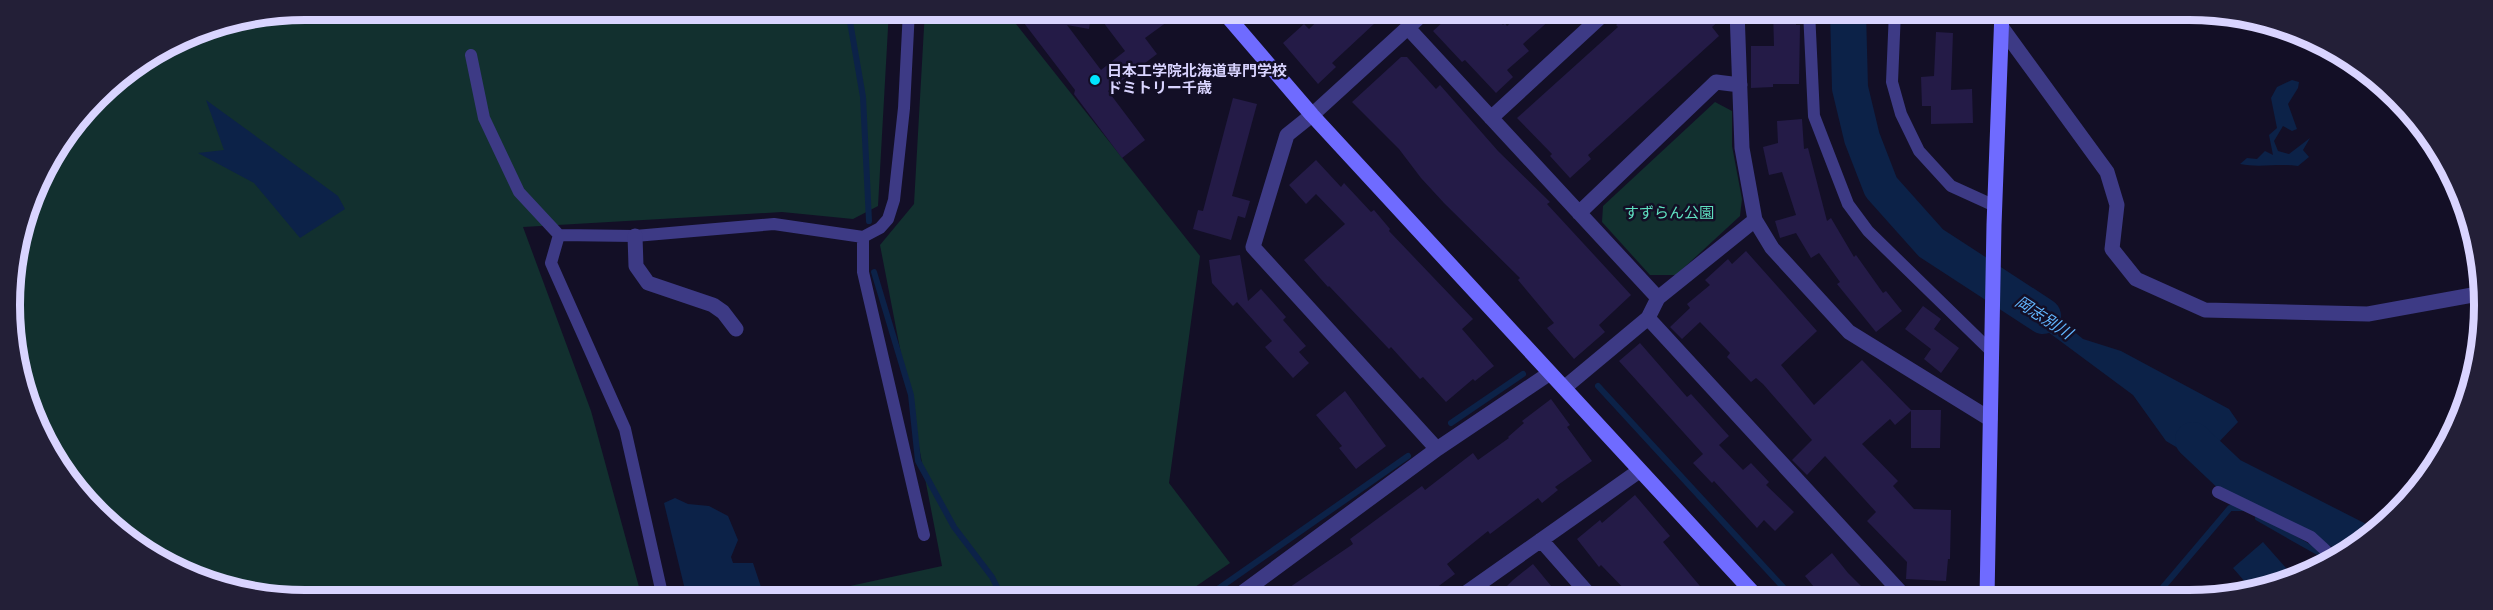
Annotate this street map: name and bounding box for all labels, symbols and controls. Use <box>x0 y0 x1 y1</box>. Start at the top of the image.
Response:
place label: 日本工学院北海道専門学校 ドミトリー千歳 <box>1107 61 1287 96</box>
marker: 日本工学院北海道専門学校 ドミトリー千歳 <box>1088 73 1102 87</box>
park label: すずらん公園 <box>1624 203 1714 221</box>
water label: 岡志別川 <box>2012 291 2078 343</box>

